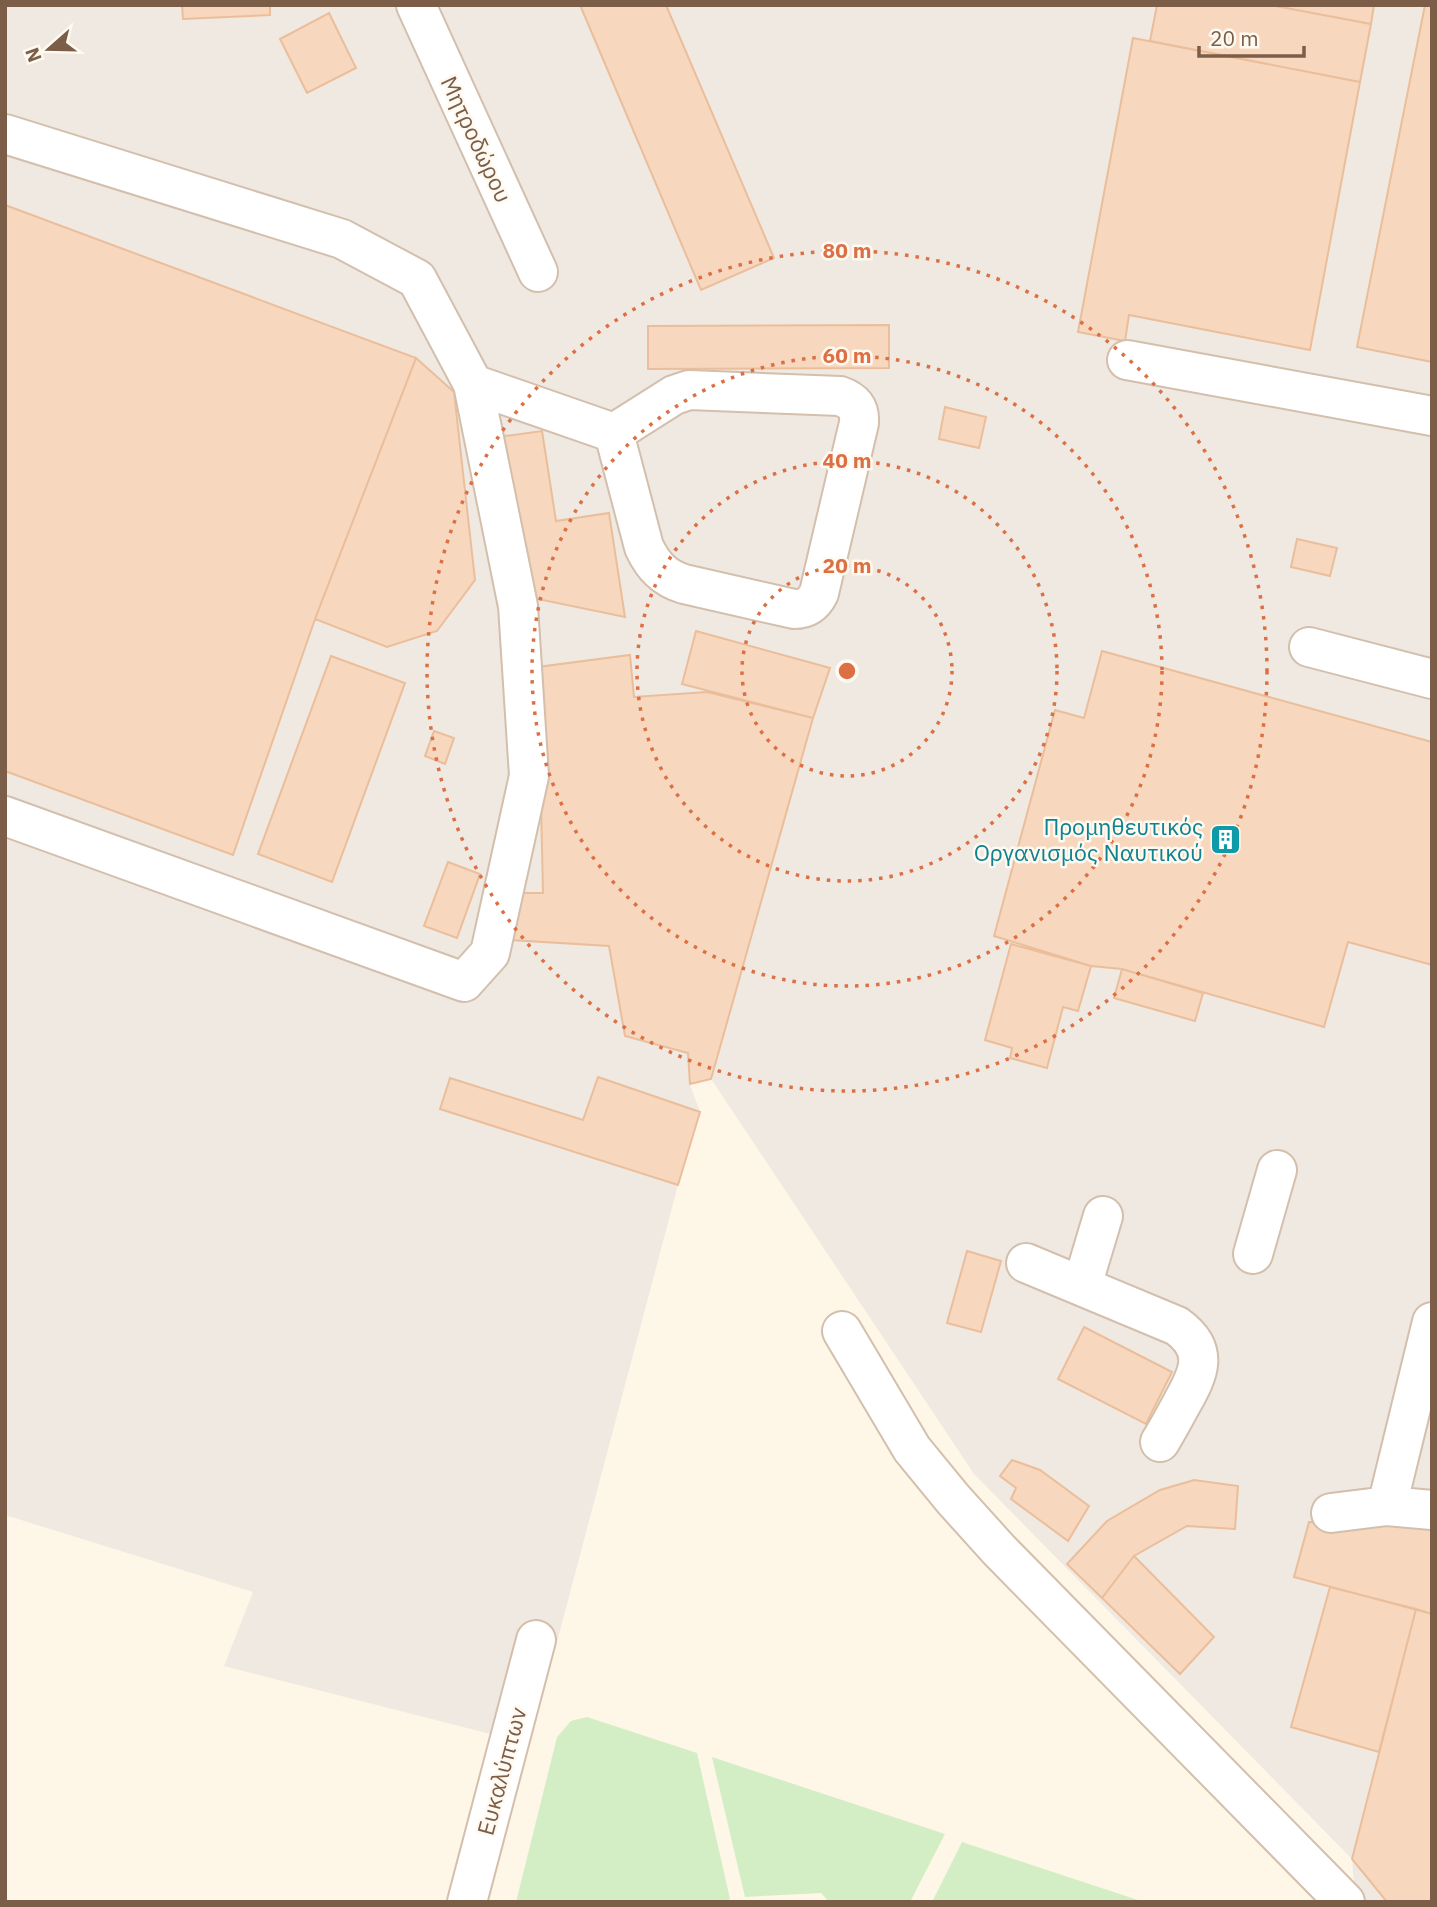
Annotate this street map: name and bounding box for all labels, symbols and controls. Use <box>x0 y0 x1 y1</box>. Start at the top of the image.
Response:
north arrow <box>14 14 84 84</box>
scale bar <box>1199 14 1304 58</box>
text: 20 m <box>1210 24 1259 52</box>
text: N <box>19 44 47 65</box>
street label: Μητροδώρου <box>435 71 519 207</box>
text: 80 m <box>823 236 871 264</box>
text: 60 m <box>823 341 871 369</box>
text: 40 m <box>823 446 871 474</box>
text: 20 m <box>823 551 871 579</box>
centre of rings <box>835 659 859 683</box>
place label: Προμηθευτικός Οργανισμός Ναυτικού <box>974 811 1203 867</box>
building icon: Προμηθευτικός Οργανισμός Ναυτικού <box>1209 822 1243 856</box>
street label: Ευκαλύπτων <box>470 1704 533 1838</box>

